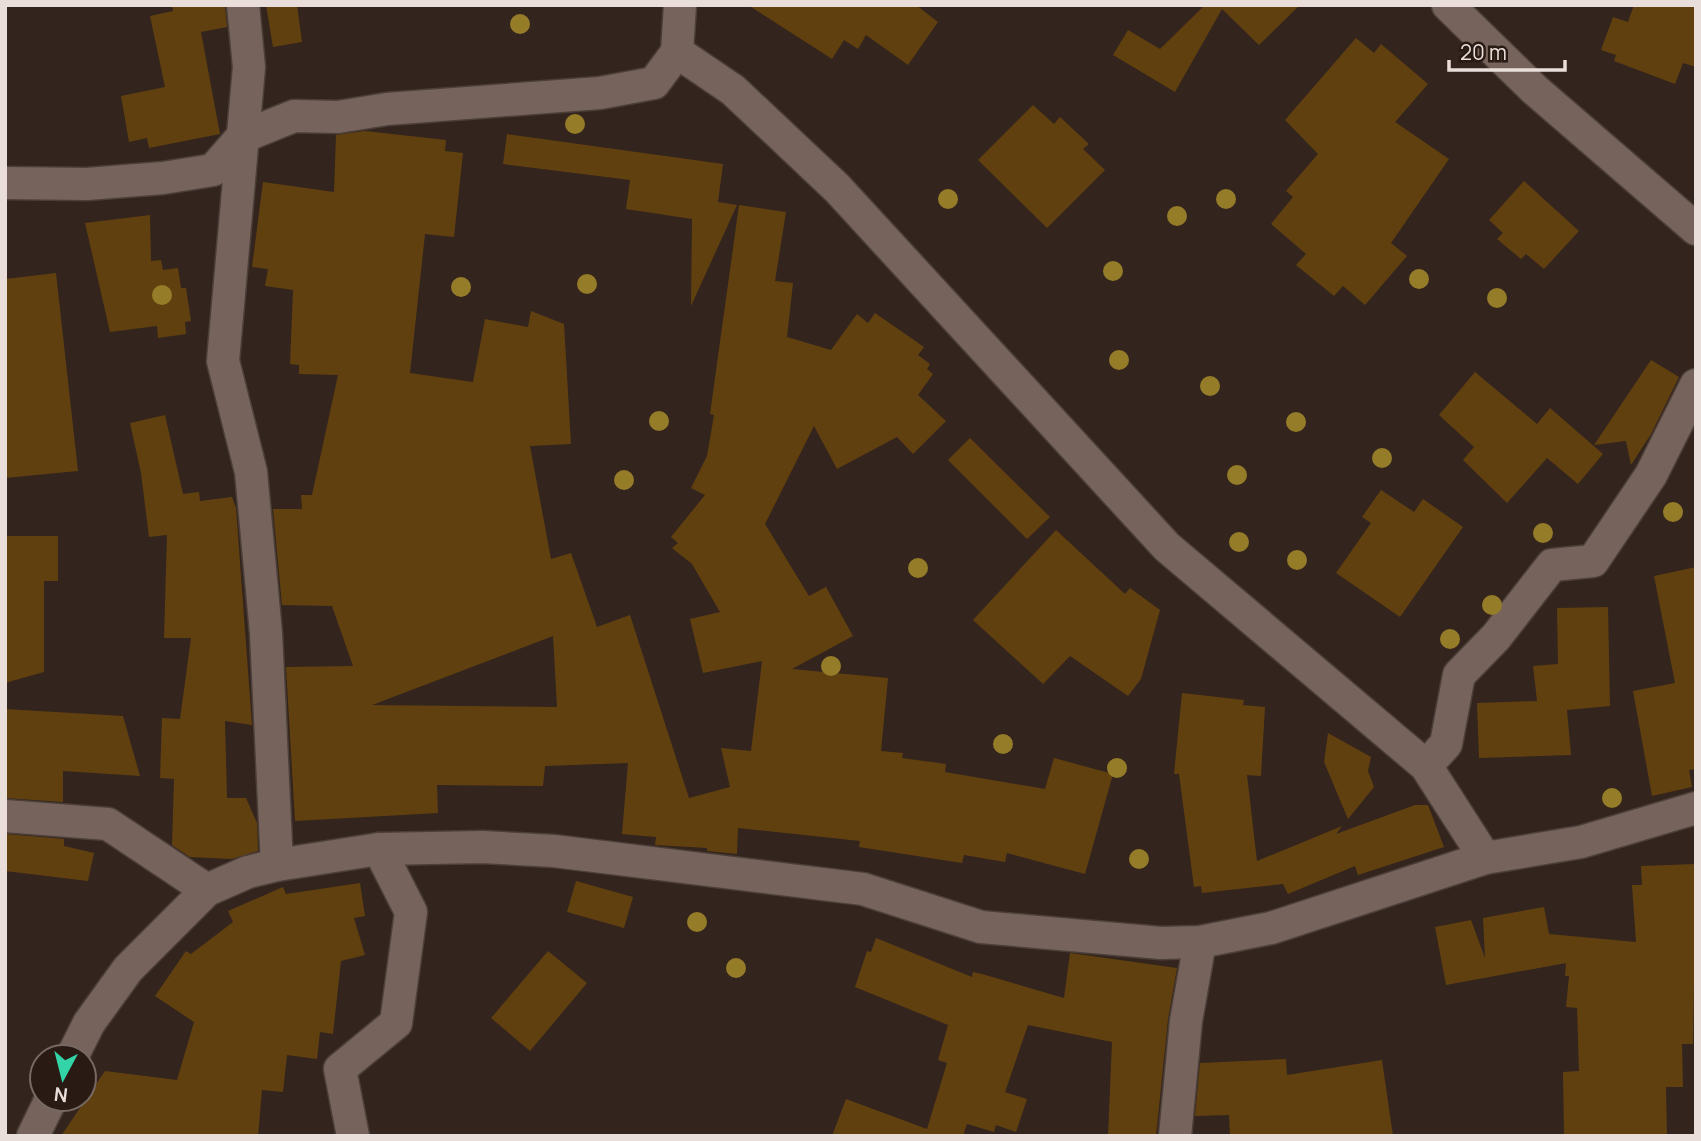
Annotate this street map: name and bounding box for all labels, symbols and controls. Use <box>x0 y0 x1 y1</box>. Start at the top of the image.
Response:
scale bar <box>1449 28 1564 72</box>
text: 20 m <box>1460 38 1507 66</box>
north arrow <box>28 1043 98 1113</box>
text: N <box>53 1081 69 1109</box>

